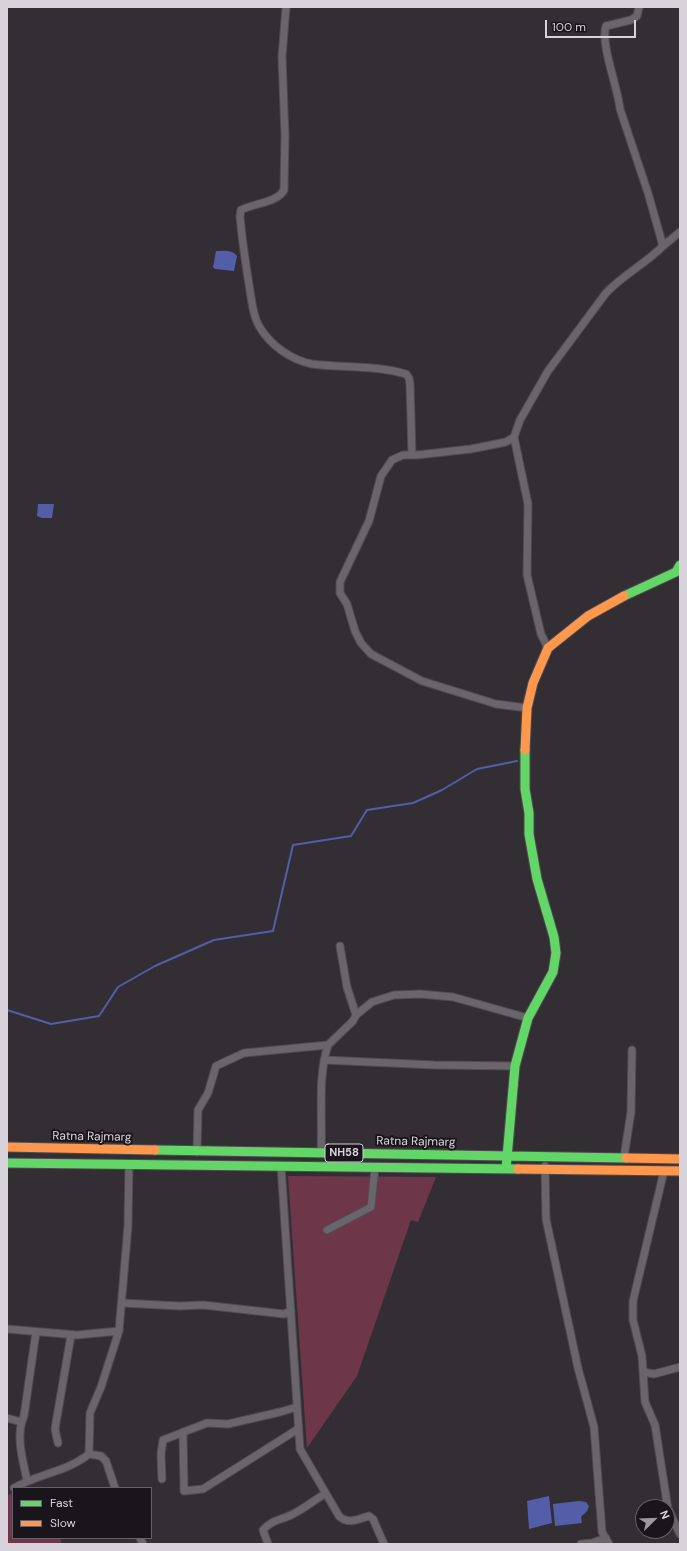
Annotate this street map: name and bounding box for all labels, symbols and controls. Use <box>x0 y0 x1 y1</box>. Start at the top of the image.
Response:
scale bar <box>547 12 638 38</box>
text: 100 m <box>552 19 586 35</box>
street label: Ratna Rajmarg <box>52 1129 132 1145</box>
street label: Ratna Rajmarg <box>376 1134 456 1150</box>
road number: NH58 <box>325 1144 363 1162</box>
legend <box>12 1487 152 1539</box>
text: Fast <box>50 1495 73 1511</box>
north arrow <box>635 1499 675 1539</box>
text: N <box>657 1508 673 1521</box>
text: Slow <box>50 1515 76 1531</box>

